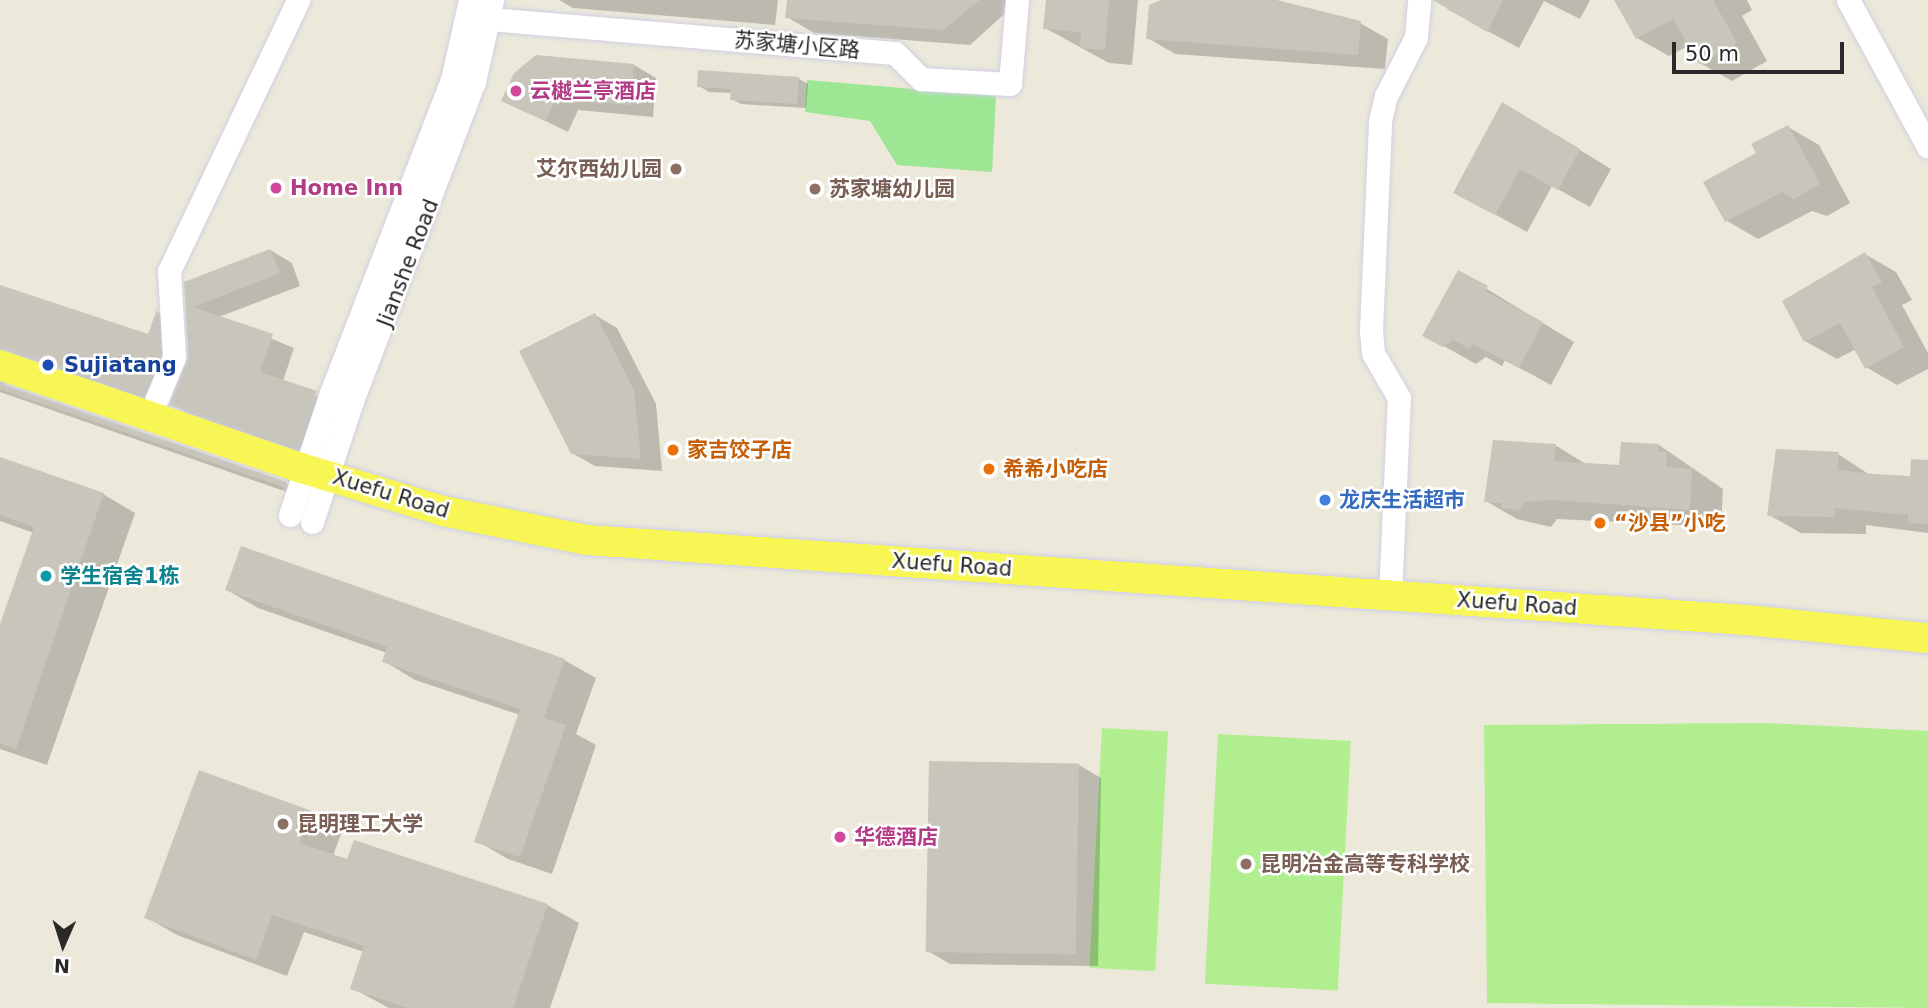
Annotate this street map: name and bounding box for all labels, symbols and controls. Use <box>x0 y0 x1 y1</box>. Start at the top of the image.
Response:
street label: 苏家塘小区路 <box>733 27 861 63</box>
scale bar <box>1676 28 1848 72</box>
text: 50 m <box>1685 42 1739 66</box>
place label: 云樾兰亭酒店 <box>530 78 656 104</box>
marker: 云樾兰亭酒店 <box>508 83 524 99</box>
place label: 艾尔西幼儿园 <box>536 156 662 182</box>
marker: 艾尔西幼儿园 <box>668 161 684 177</box>
place label: Home Inn <box>290 175 403 201</box>
place label: 苏家塘幼儿园 <box>829 176 955 202</box>
marker: Home Inn <box>268 180 284 196</box>
marker: 苏家塘幼儿园 <box>807 181 823 197</box>
street label: Jianshe Road <box>372 196 444 330</box>
place label: Sujiatang <box>64 352 177 378</box>
marker: Sujiatang <box>38 355 58 375</box>
place label: 家吉饺子店 <box>687 437 792 463</box>
marker: 家吉饺子店 <box>665 442 681 458</box>
place label: 希希小吃店 <box>1003 456 1108 482</box>
marker: 希希小吃店 <box>981 461 997 477</box>
street label: Xuefu Road <box>330 464 452 524</box>
place label: 龙庆生活超市 <box>1339 487 1465 513</box>
marker: 龙庆生活超市 <box>1317 492 1333 508</box>
place label: “沙县”小吃 <box>1614 510 1726 536</box>
marker: “沙县”小吃 <box>1592 515 1608 531</box>
street label: Xuefu Road <box>891 548 1013 582</box>
place label: 学生宿舍1栋 <box>60 563 180 589</box>
marker: 学生宿舍1栋 <box>38 568 54 584</box>
street label: Xuefu Road <box>1456 587 1578 621</box>
place label: 昆明理工大学 <box>297 811 423 837</box>
marker: 昆明理工大学 <box>275 816 291 832</box>
place label: 华德酒店 <box>854 824 938 850</box>
marker: 华德酒店 <box>832 829 848 845</box>
place label: 昆明冶金高等专科学校 <box>1260 851 1470 877</box>
marker: 昆明冶金高等专科学校 <box>1238 856 1254 872</box>
north arrow <box>28 910 98 980</box>
text: N <box>53 955 70 977</box>

